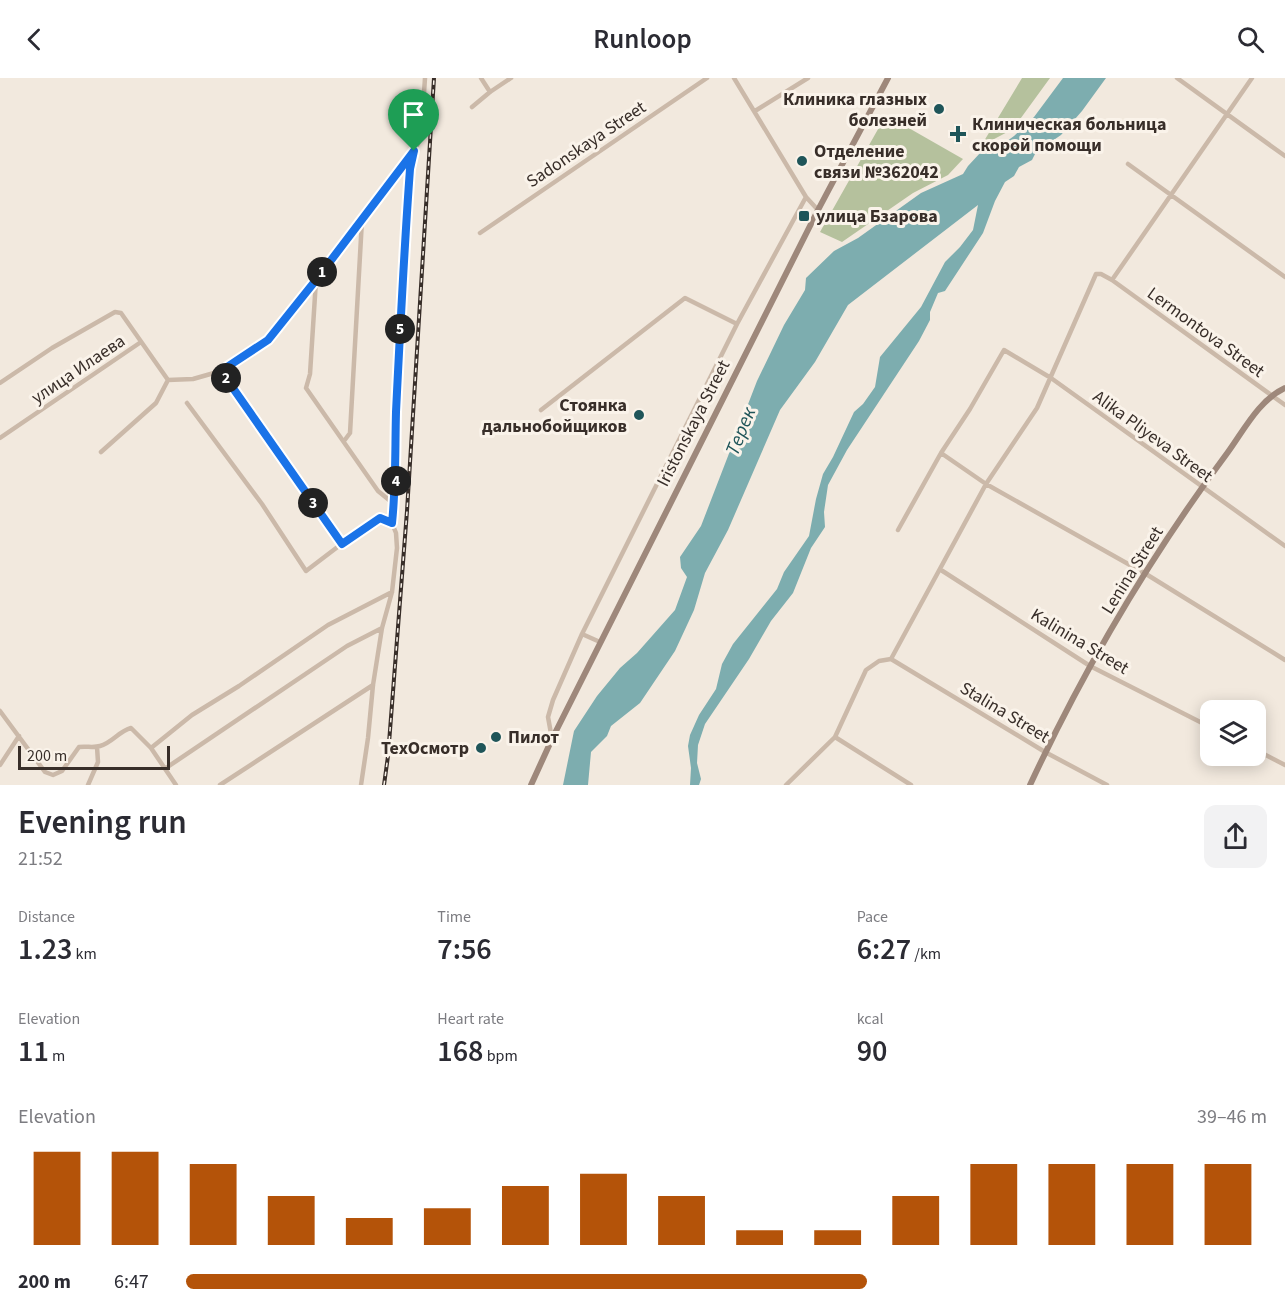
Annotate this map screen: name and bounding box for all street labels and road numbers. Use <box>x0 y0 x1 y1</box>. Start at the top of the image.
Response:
street label: Sadonskaya Street <box>521 95 651 194</box>
street label: Lermontova Street <box>1142 281 1270 384</box>
street label: улица Илаева <box>26 329 130 410</box>
street label: Iristonskaya Street <box>651 356 736 491</box>
street label: Alika Pliyeva Street <box>1088 384 1218 488</box>
street label: Lenina Street <box>1095 522 1169 619</box>
street label: Kalinina Street <box>1026 602 1133 681</box>
street label: Stalina Street <box>955 676 1054 749</box>

